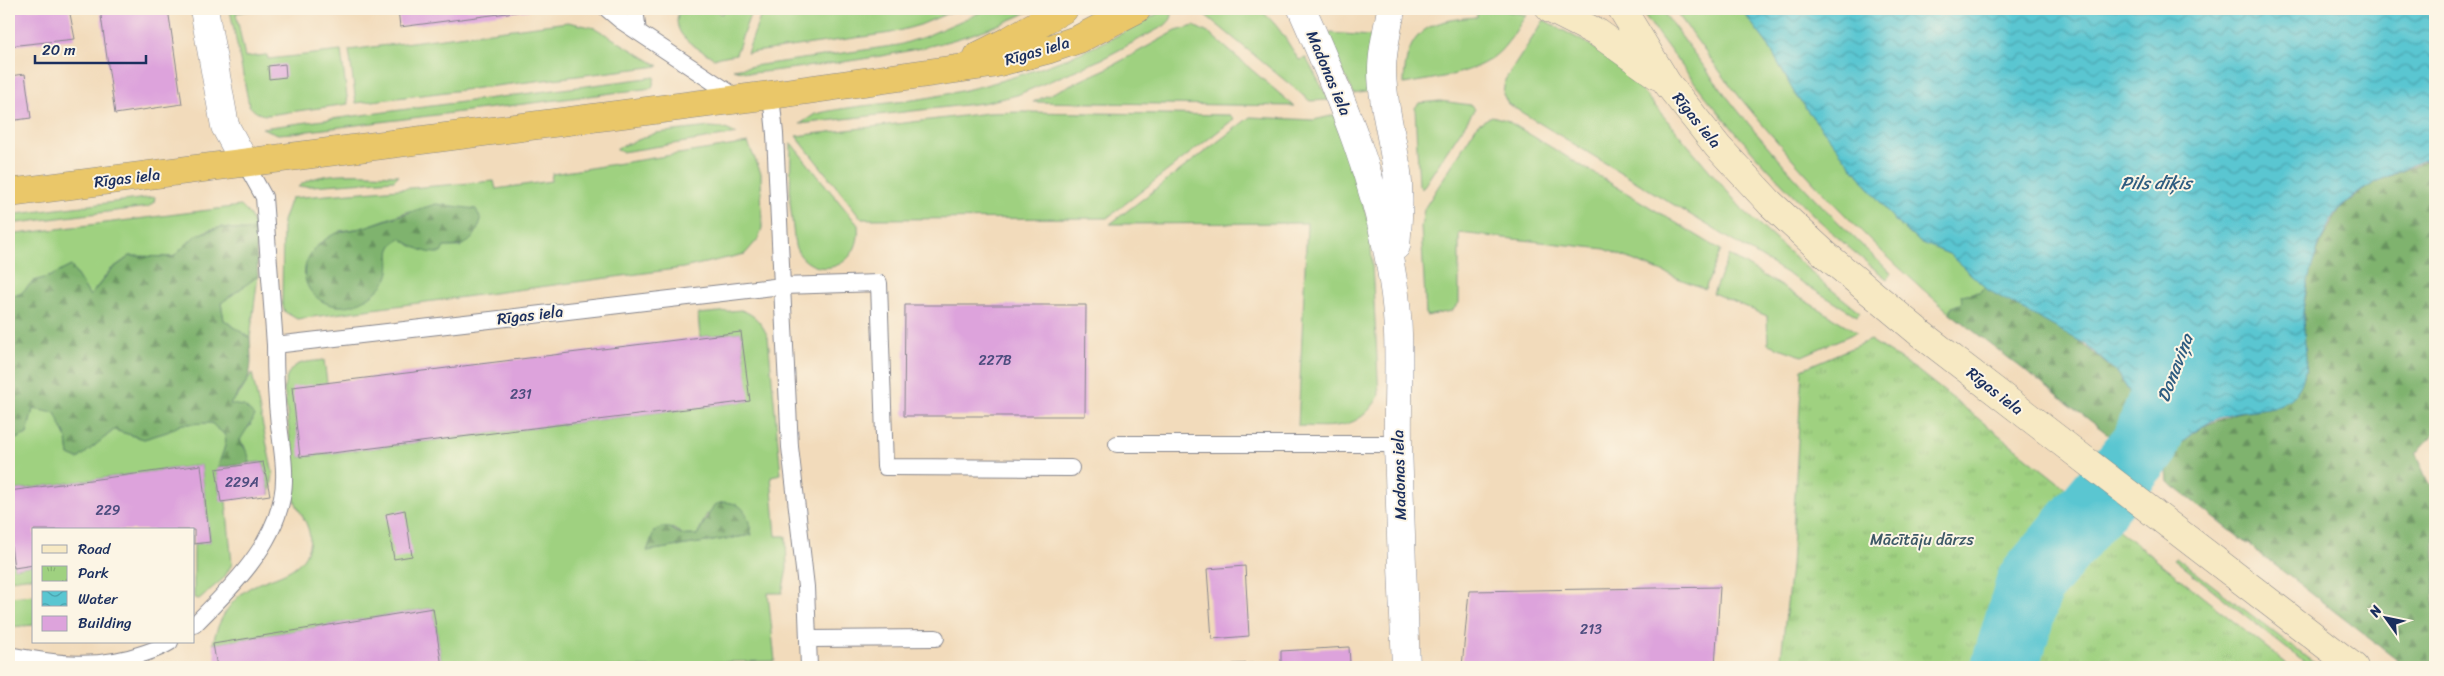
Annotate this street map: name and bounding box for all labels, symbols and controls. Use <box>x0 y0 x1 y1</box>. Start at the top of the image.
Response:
street label: Madonas iela <box>1298 26 1360 120</box>
street label: Rīgas iela <box>1001 28 1073 74</box>
scale bar <box>35 32 146 64</box>
text: 20 m <box>42 37 76 63</box>
street label: Rīgas iela <box>1665 85 1729 155</box>
street label: Rīgas iela <box>92 160 162 196</box>
water label: Pils dīķis <box>2120 167 2194 199</box>
street label: Rīgas iela <box>495 297 565 333</box>
water label: Donaviņa <box>2147 327 2203 407</box>
house number: 227B <box>979 348 1012 373</box>
street label: Rīgas iela <box>1960 359 2030 423</box>
house number: 231 <box>510 382 532 407</box>
street label: Madonas iela <box>1383 429 1415 521</box>
house number: 229A <box>225 470 259 495</box>
house number: 229 <box>96 498 121 523</box>
park label: Mācītāju dārzs <box>1870 525 1975 554</box>
legend <box>32 528 195 644</box>
text: Road <box>78 536 111 562</box>
text: Park <box>78 560 109 586</box>
text: Water <box>78 586 118 612</box>
north arrow <box>2362 594 2412 644</box>
text: N <box>2362 600 2389 623</box>
text: Building <box>78 610 132 636</box>
house number: 213 <box>1580 617 1602 642</box>

